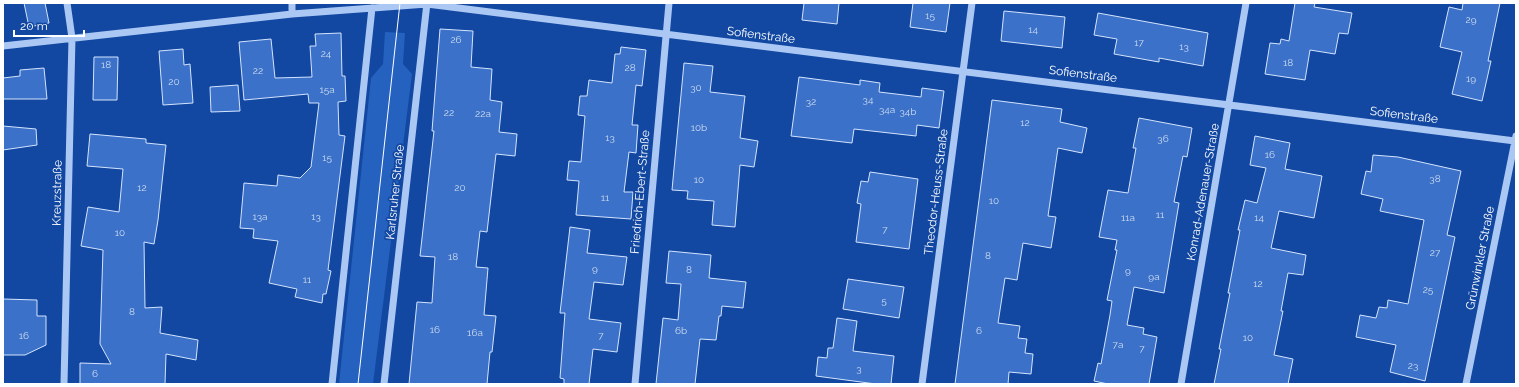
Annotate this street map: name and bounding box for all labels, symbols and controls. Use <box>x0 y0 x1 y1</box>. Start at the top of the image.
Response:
house number: 15 <box>925 10 935 21</box>
scale bar <box>14 12 84 38</box>
house number: 29 <box>1465 14 1477 25</box>
text: 20 m <box>20 19 48 33</box>
street label: Sofienstraße <box>726 24 796 46</box>
house number: 14 <box>1028 24 1038 35</box>
house number: 26 <box>450 34 462 45</box>
house number: 17 <box>1134 37 1144 48</box>
house number: 13 <box>1179 41 1189 52</box>
house number: 24 <box>321 48 332 59</box>
house number: 18 <box>1283 57 1293 68</box>
house number: 18 <box>101 59 111 70</box>
house number: 28 <box>624 62 636 73</box>
street label: Sofienstraße <box>1048 63 1118 85</box>
house number: 22 <box>253 65 263 76</box>
house number: 19 <box>1466 73 1476 84</box>
house number: 20 <box>168 76 180 87</box>
house number: 30 <box>690 82 702 93</box>
house number: 15a <box>319 84 335 95</box>
house number: 34 <box>863 94 874 105</box>
house number: 32 <box>806 96 816 107</box>
house number: 34a <box>879 104 895 115</box>
street label: Sofienstraße <box>1369 104 1439 126</box>
house number: 34b <box>900 106 916 117</box>
house number: 22 <box>444 107 454 118</box>
house number: 22a <box>475 108 491 119</box>
house number: 12 <box>1020 117 1030 128</box>
house number: 10b <box>691 122 707 133</box>
street label: Konrad-Adenauer-Straße <box>1184 122 1222 262</box>
street label: Theodor-Heuss-Straße <box>921 128 951 256</box>
street label: Friedrich-Ebert-Straße <box>628 130 652 254</box>
house number: 13 <box>605 132 615 143</box>
house number: 36 <box>1157 133 1169 144</box>
street label: Karlsruher Straße <box>383 144 407 240</box>
house number: 16 <box>1265 149 1275 160</box>
house number: 15 <box>322 152 332 163</box>
street label: Kreuzstraße <box>49 160 65 226</box>
house number: 38 <box>1429 173 1441 184</box>
house number: 10 <box>694 174 704 185</box>
house number: 12 <box>137 182 147 193</box>
house number: 20 <box>454 182 466 193</box>
house number: 11 <box>601 192 610 203</box>
house number: 10 <box>989 195 999 206</box>
street label: Grünwinkler Straße <box>1463 205 1497 311</box>
house number: 11 <box>1156 209 1165 220</box>
house number: 13a <box>252 211 268 222</box>
house number: 13 <box>311 211 321 222</box>
house number: 11a <box>1121 212 1135 223</box>
house number: 14 <box>1254 212 1264 223</box>
house number: 7 <box>882 224 888 235</box>
house number: 10 <box>115 227 125 238</box>
house number: 27 <box>1430 247 1441 258</box>
house number: 8 <box>985 250 991 261</box>
house number: 18 <box>448 251 458 262</box>
house number: 9 <box>592 263 598 274</box>
house number: 8 <box>686 264 692 275</box>
house number: 9 <box>1125 265 1131 276</box>
house number: 9a <box>1148 271 1160 282</box>
house number: 11 <box>303 274 312 285</box>
house number: 12 <box>1253 278 1263 289</box>
house number: 25 <box>1423 284 1434 295</box>
house number: 5 <box>881 295 887 306</box>
house number: 8 <box>129 306 135 317</box>
house number: 16 <box>430 324 440 335</box>
house number: 6b <box>675 325 687 336</box>
house number: 6 <box>976 325 982 336</box>
house number: 16a <box>467 327 483 338</box>
house number: 16 <box>19 330 29 341</box>
house number: 7 <box>598 330 604 341</box>
house number: 10 <box>1243 332 1253 343</box>
house number: 7a <box>1113 339 1123 350</box>
house number: 7 <box>1139 343 1145 354</box>
house number: 23 <box>1408 360 1418 371</box>
house number: 3 <box>856 363 862 374</box>
house number: 6 <box>92 368 98 379</box>

